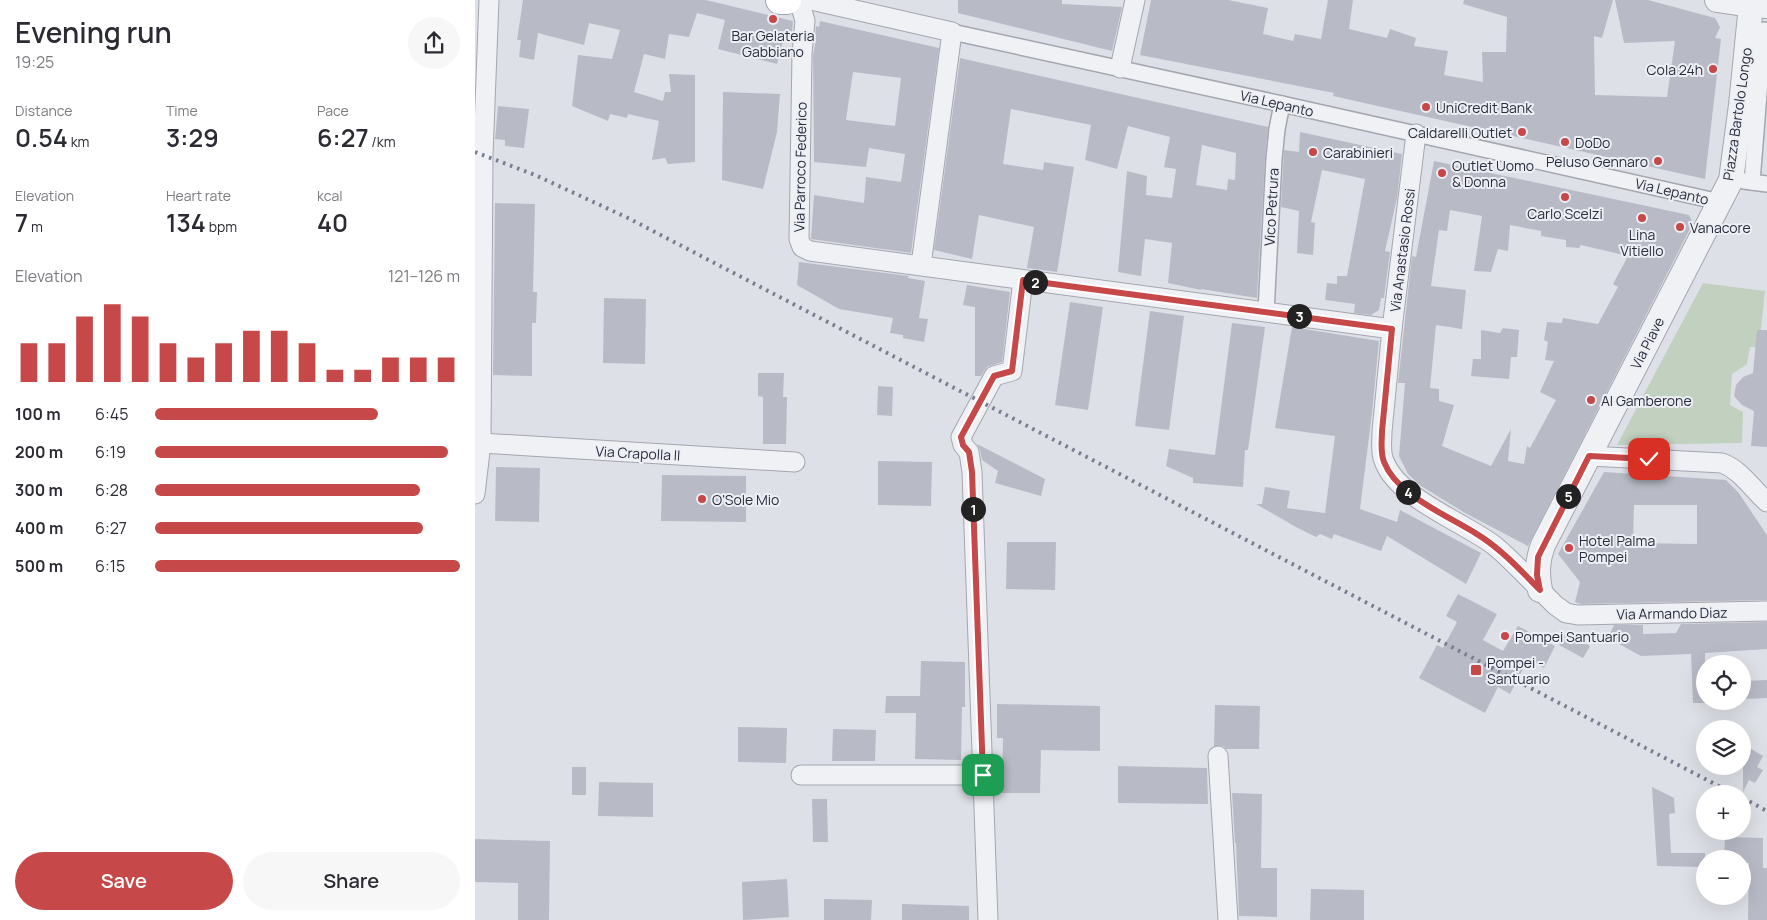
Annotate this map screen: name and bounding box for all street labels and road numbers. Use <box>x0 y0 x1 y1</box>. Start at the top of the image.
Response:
street label: Piazza Bartolo Longo <box>1718 46 1756 182</box>
street label: Via Lepanto <box>1238 85 1316 121</box>
street label: Via Parroco Federico <box>789 102 811 232</box>
street label: Vico Petrura <box>1259 167 1283 247</box>
street label: Via Lepanto <box>1633 173 1711 209</box>
street label: Via Anastasio Rossi <box>1385 187 1419 313</box>
street label: Via Piave <box>1626 314 1668 372</box>
street label: Via Crapolla II <box>595 441 681 465</box>
street label: Via Armando Diaz <box>1616 603 1728 623</box>

